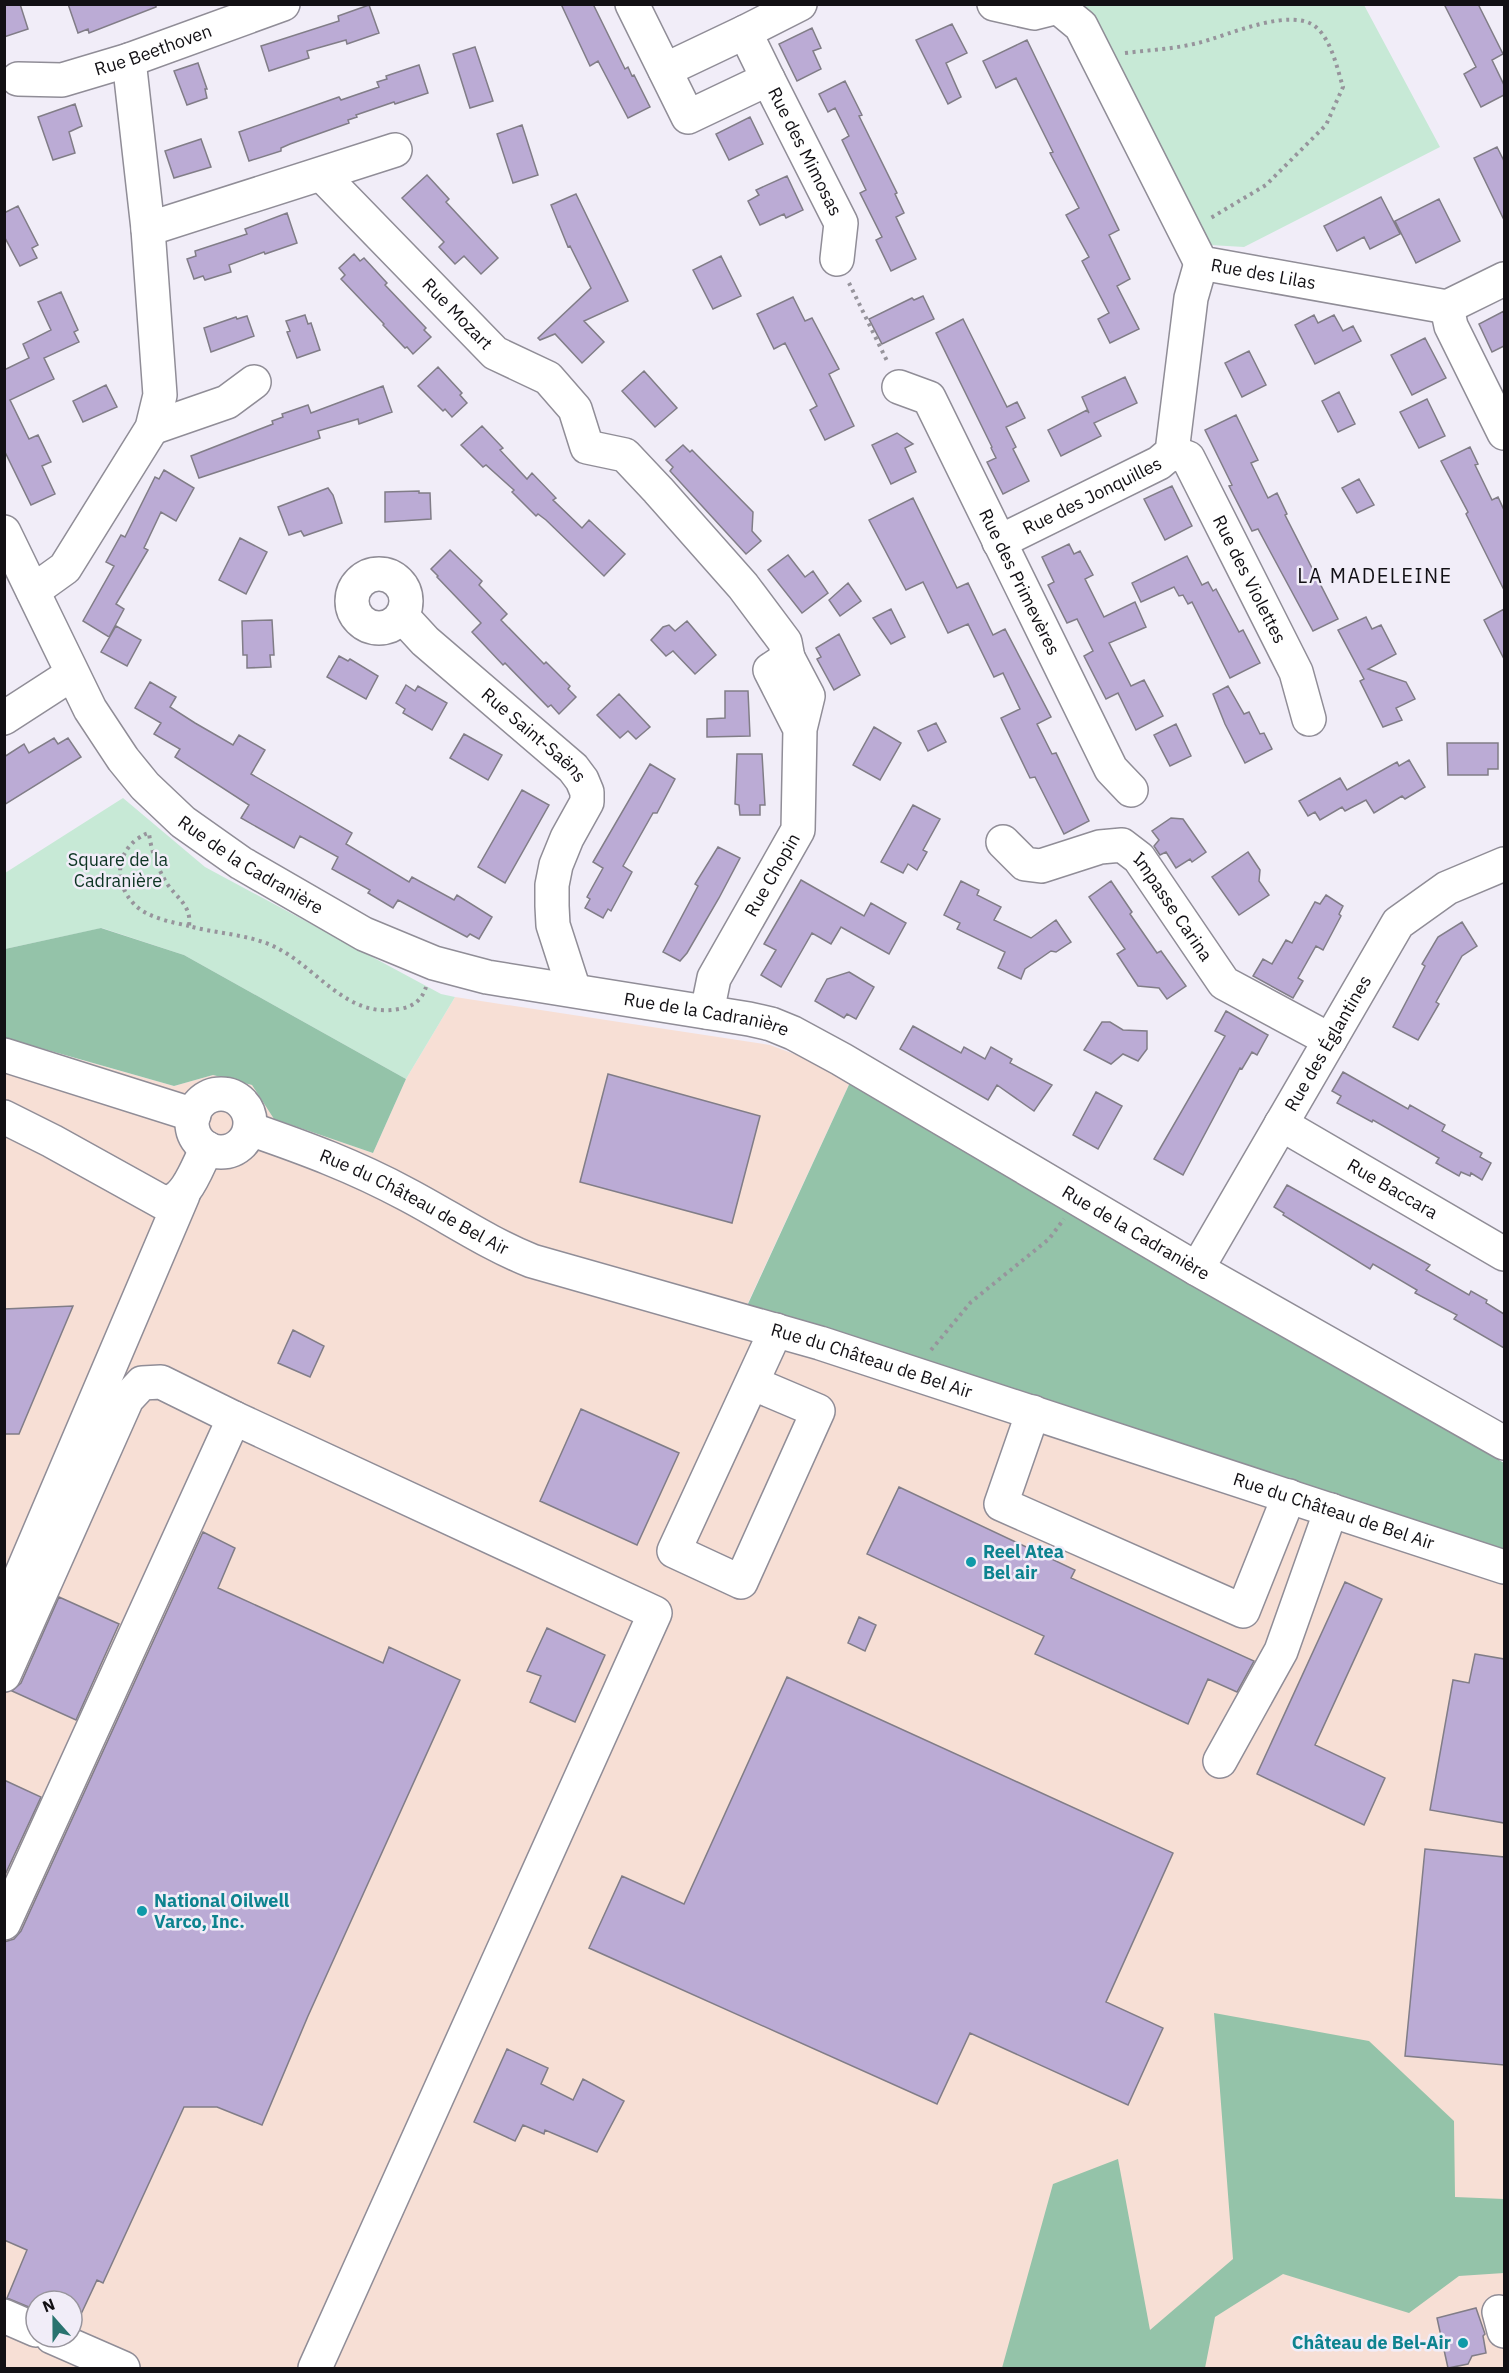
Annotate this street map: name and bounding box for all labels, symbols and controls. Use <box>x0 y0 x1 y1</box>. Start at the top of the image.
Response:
street label: Rue Beethoven <box>92 19 215 81</box>
street label: Rue des Mimosas <box>763 83 847 220</box>
street label: Rue des Lilas <box>1209 253 1318 294</box>
street label: Rue Mozart <box>417 273 498 355</box>
street label: Rue des Jonquilles <box>1019 451 1165 540</box>
street label: Rue des Primevères <box>974 505 1065 659</box>
street label: Rue des Violettes <box>1208 511 1292 647</box>
district label: LA MADELEINE <box>1297 562 1453 589</box>
street label: Rue Saint-Saëns <box>477 683 592 787</box>
street label: Rue de la Cadranière <box>174 810 328 919</box>
street label: Rue Chopin <box>739 829 805 921</box>
street label: Impasse Carina <box>1129 846 1218 966</box>
park label: Square de la Cadranière <box>68 848 169 892</box>
street label: Rue des Églantines <box>1279 971 1376 1115</box>
street label: Rue de la Cadranière <box>622 987 793 1041</box>
street label: Rue du Château de Bel Air <box>316 1143 513 1260</box>
street label: Rue Baccara <box>1343 1153 1442 1224</box>
street label: Rue de la Cadranière <box>1058 1180 1214 1285</box>
street label: Rue du Château de Bel Air <box>768 1318 976 1403</box>
street label: Rue du Château de Bel Air <box>1230 1467 1438 1555</box>
place label: Reel Atea Bel air <box>983 1540 1064 1584</box>
marker: Reel Atea Bel air <box>964 1555 978 1569</box>
place label: National Oilwell Varco, Inc. <box>154 1889 290 1933</box>
marker: National Oilwell Varco, Inc. <box>135 1904 149 1918</box>
north arrow <box>24 2289 84 2349</box>
text: N <box>40 2294 58 2316</box>
place label: Château de Bel-Air <box>1292 2331 1451 2354</box>
marker: Château de Bel-Air <box>1456 2336 1470 2350</box>

